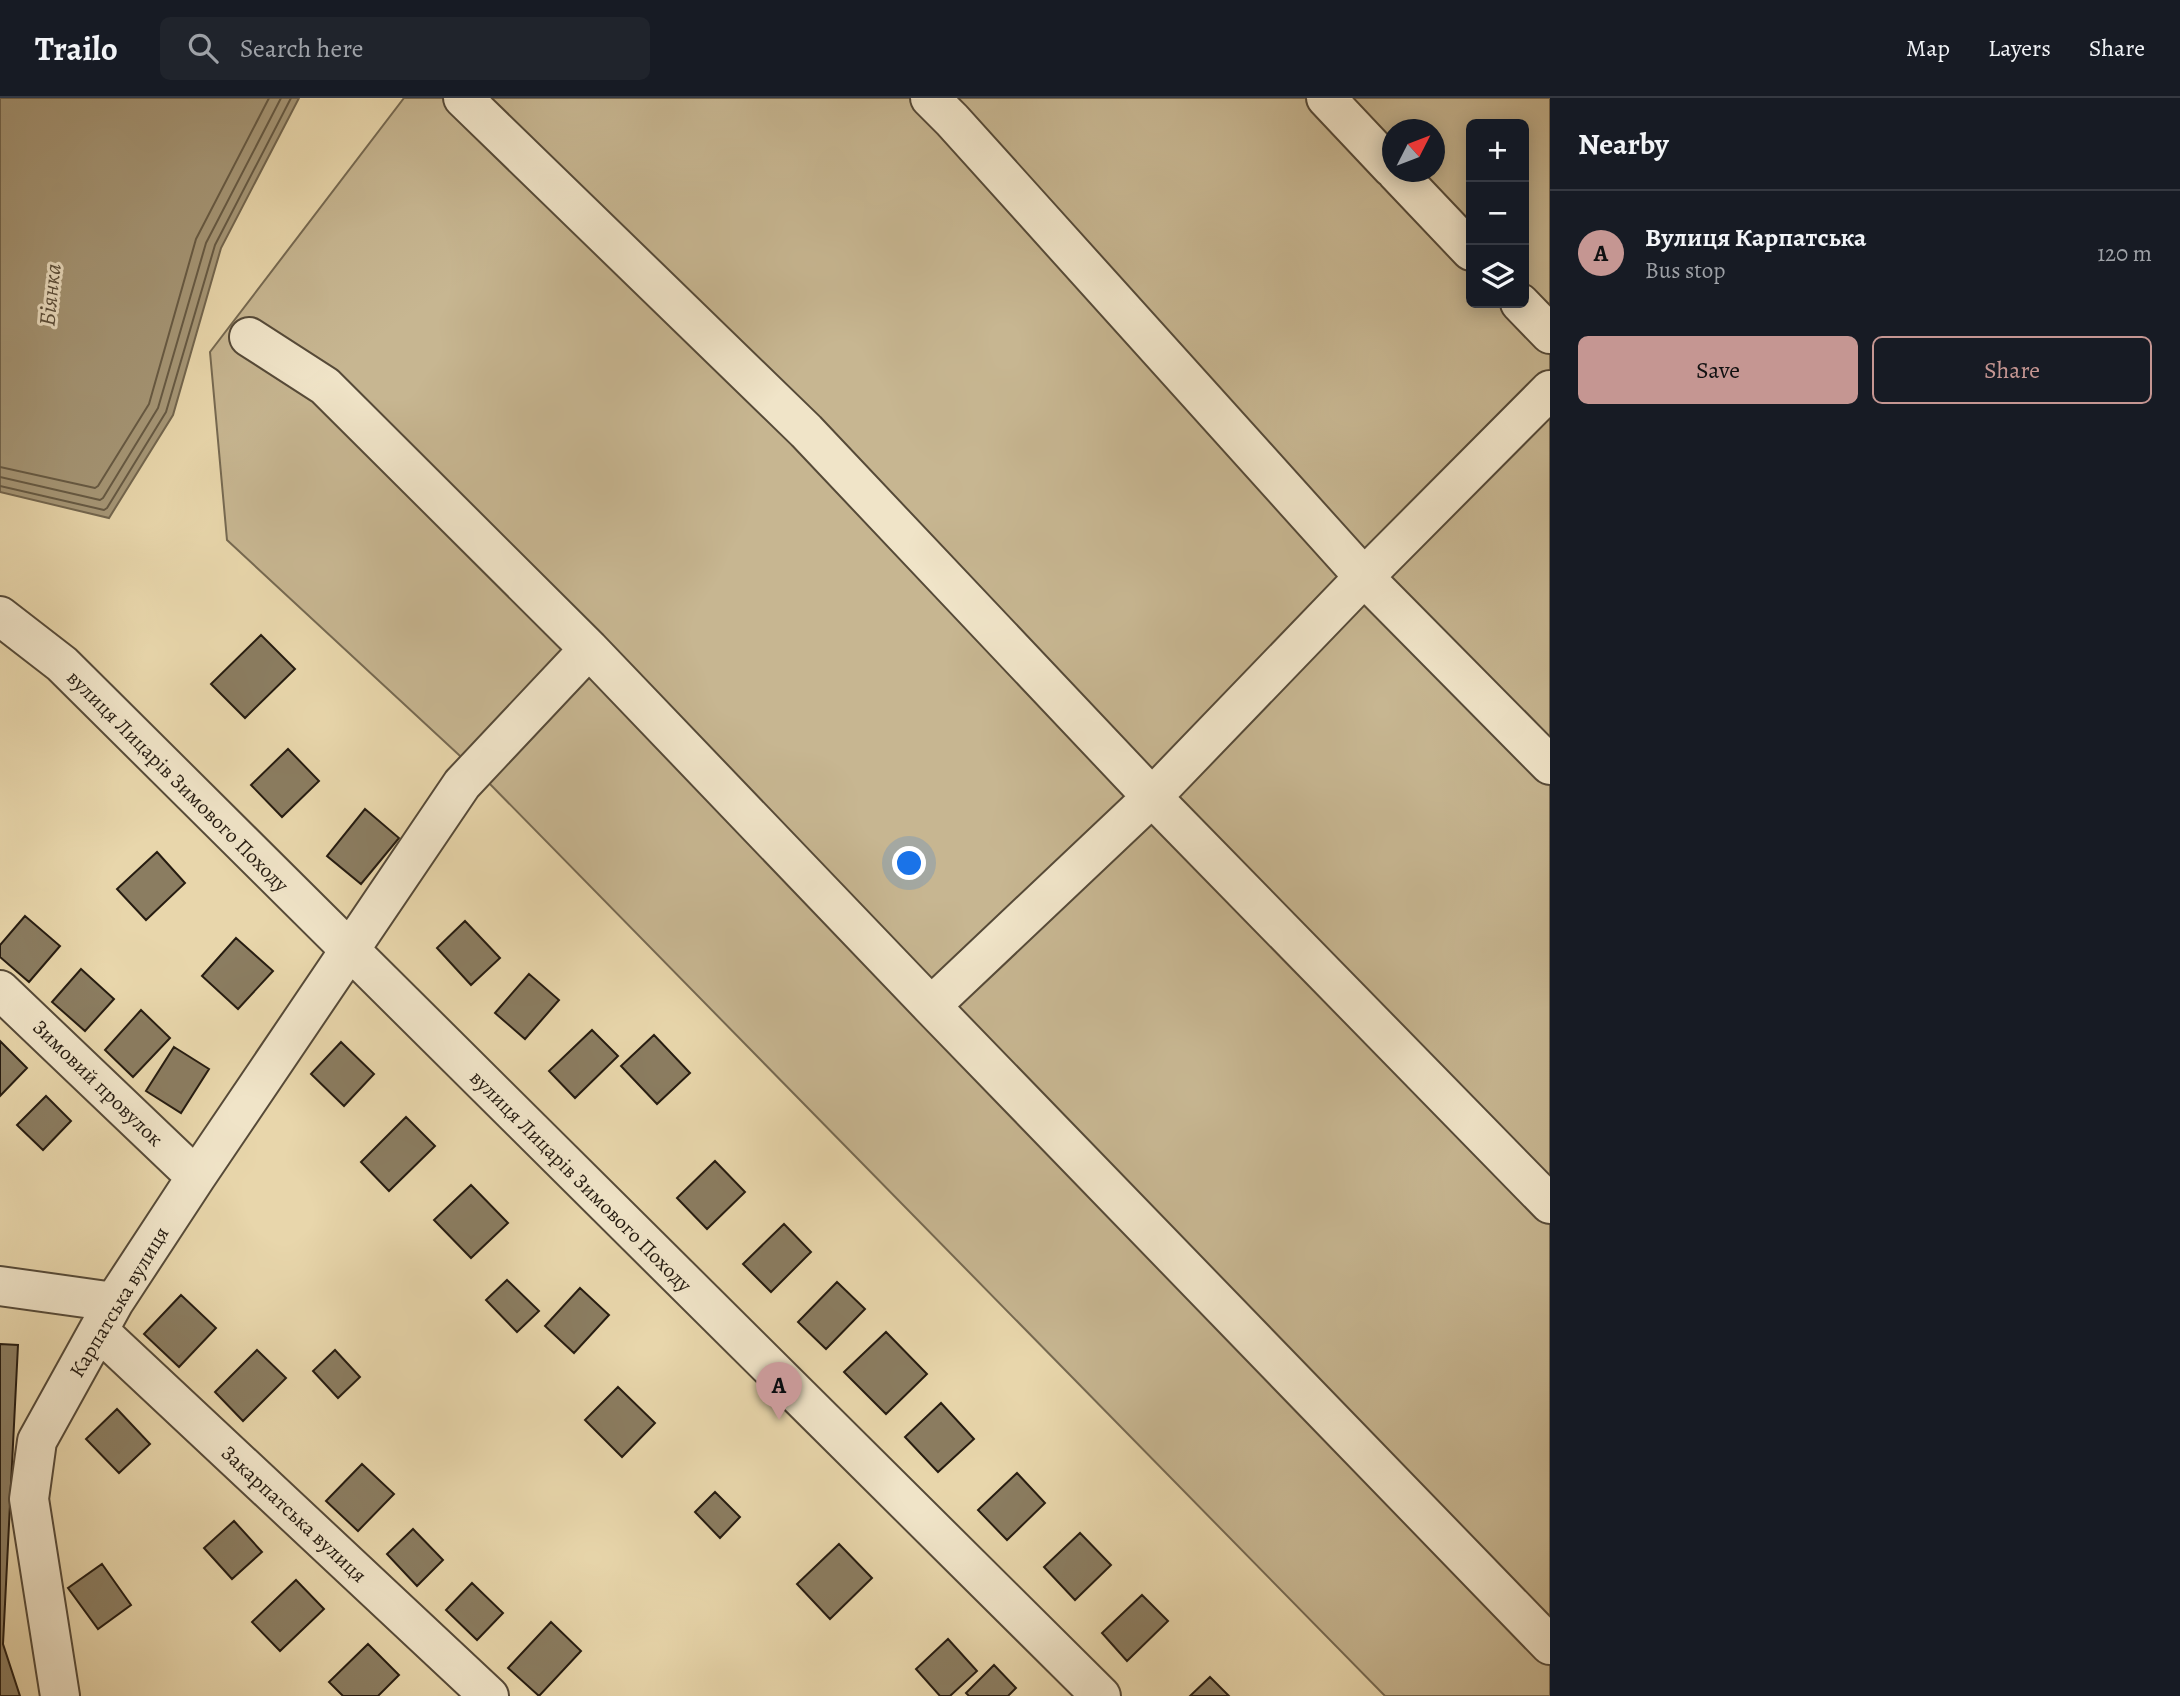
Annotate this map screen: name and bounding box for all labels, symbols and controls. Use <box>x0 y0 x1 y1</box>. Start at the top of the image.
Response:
search box <box>160 17 650 80</box>
text: Trailo <box>35 26 118 71</box>
icon: search <box>184 29 222 67</box>
text: Search here <box>240 31 364 66</box>
text: Map <box>1906 32 1950 64</box>
text: Layers <box>1988 32 2051 64</box>
text: Share <box>2089 32 2145 64</box>
north arrow <box>1382 119 1445 182</box>
map controls <box>1466 119 1529 308</box>
button: + <box>1466 119 1529 182</box>
text: Nearby <box>1578 124 1669 164</box>
button: − <box>1466 182 1529 245</box>
text: Вулиця Карпатська <box>1645 220 1866 255</box>
text: A <box>1594 238 1608 269</box>
text: 120 m <box>2097 238 2152 269</box>
button: layers <box>1466 245 1529 308</box>
text: Bus stop <box>1645 255 1725 286</box>
water label: Біянка <box>31 262 69 328</box>
button: Save <box>1578 336 1858 404</box>
button: Share <box>1872 336 2152 404</box>
street label: вулиця Лицарів Зимового Походу <box>61 664 296 899</box>
your location <box>892 846 926 880</box>
street label: Зимовий провулок <box>27 1013 170 1153</box>
street label: вулиця Лицарів Зимового Походу <box>464 1064 699 1299</box>
street label: Карпатська вулиця <box>63 1221 175 1383</box>
pin: A <box>756 1362 802 1420</box>
street label: Закарпатська вулиця <box>215 1439 373 1589</box>

